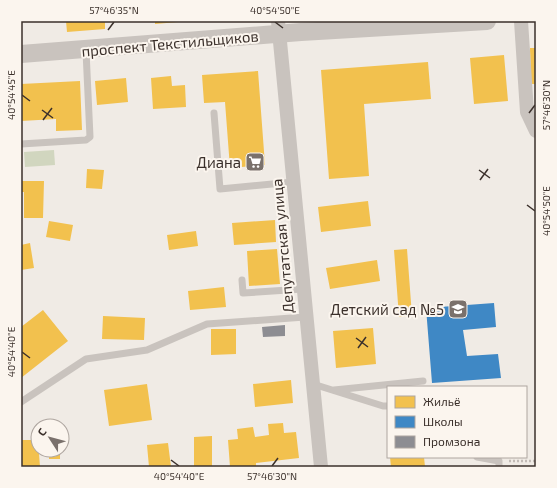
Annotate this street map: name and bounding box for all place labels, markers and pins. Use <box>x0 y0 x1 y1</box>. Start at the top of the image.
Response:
supermarket icon: Диана <box>244 151 266 173</box>
place label: Диана <box>197 153 241 171</box>
school or university icon: Детский сад №5 <box>447 298 469 320</box>
place label: Детский сад №5 <box>330 300 444 318</box>

